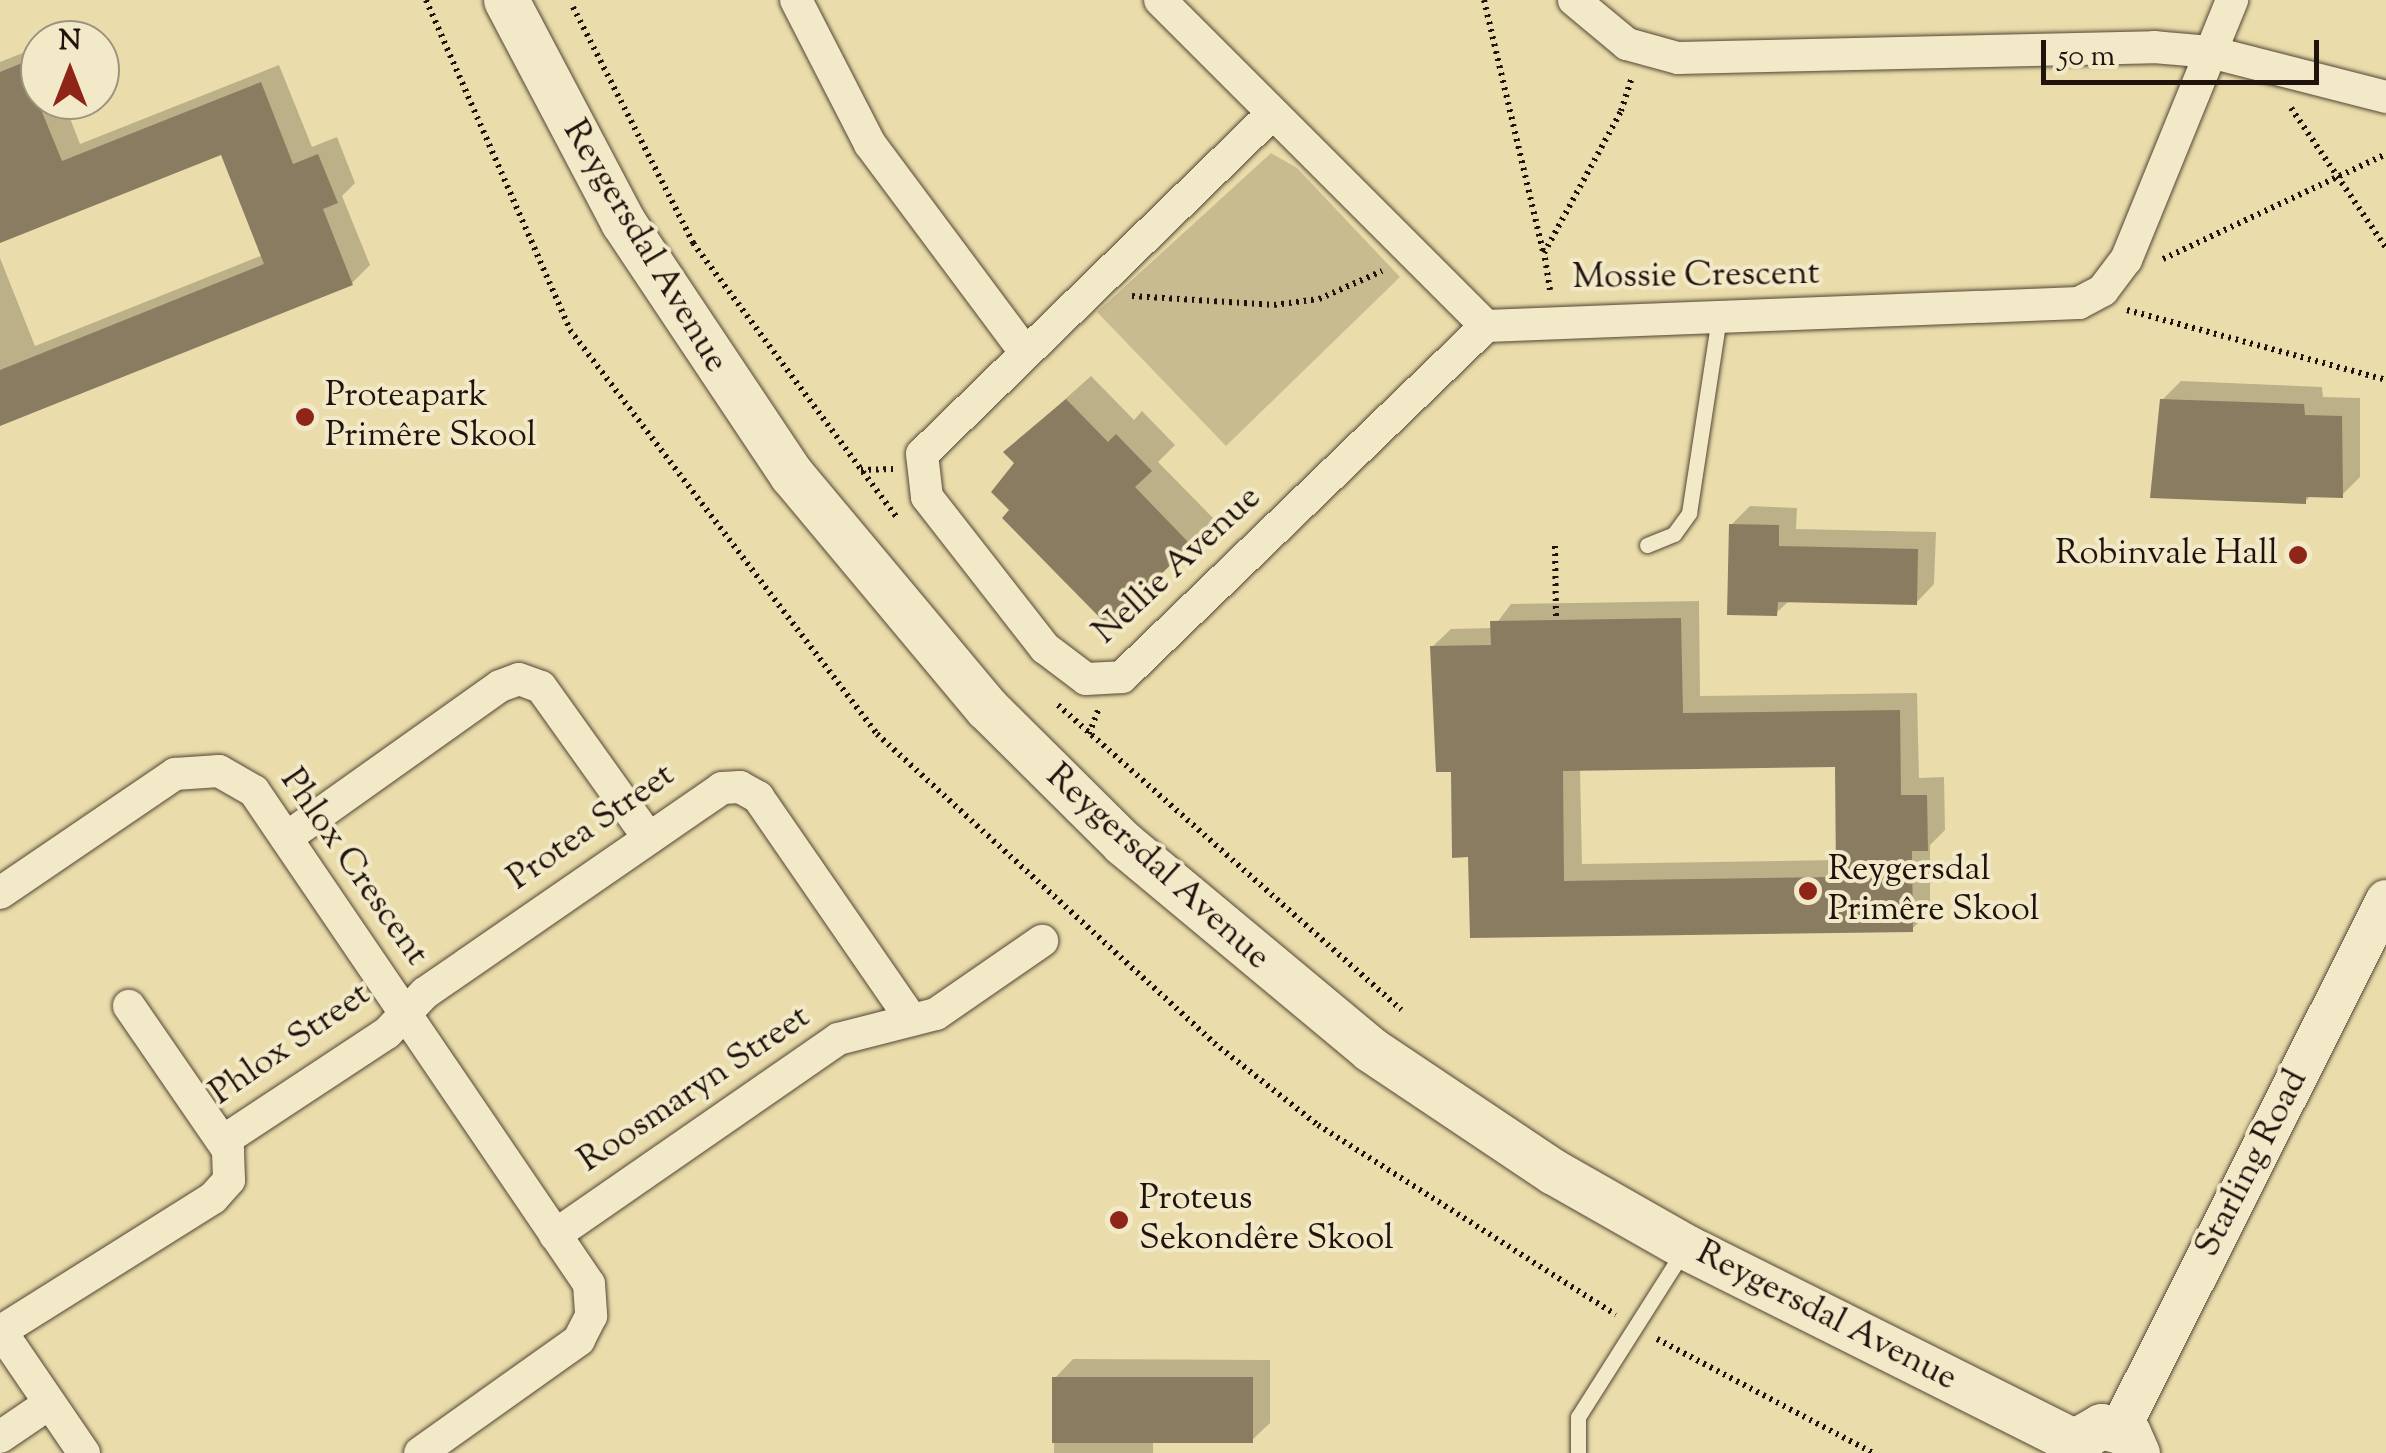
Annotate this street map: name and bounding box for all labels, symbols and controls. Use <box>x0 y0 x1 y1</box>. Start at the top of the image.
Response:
north arrow <box>20 20 120 120</box>
scale bar <box>2046 20 2324 82</box>
text: N <box>59 22 81 62</box>
text: 50 m <box>2058 36 2115 79</box>
street label: Reygersdal Avenue <box>552 113 736 381</box>
street label: Mossie Crescent <box>1572 254 1820 300</box>
place label: Proteapark Primêre Skool <box>325 376 536 458</box>
marker: Proteapark Primêre Skool <box>294 406 316 428</box>
street label: Nellie Avenue <box>1086 478 1270 654</box>
place label: Robinvale Hall <box>2055 534 2278 576</box>
marker: Robinvale Hall <box>2287 544 2309 566</box>
street label: Protea Street <box>501 755 683 901</box>
street label: Reygersdal Avenue <box>1036 756 1278 980</box>
street label: Phlox Crescent <box>270 762 436 974</box>
place label: Reygersdal Primêre Skool <box>1828 850 2039 932</box>
marker: Reygersdal Primêre Skool <box>1797 880 1819 902</box>
street label: Phlox Street <box>203 975 379 1115</box>
street label: Roosmaryn Street <box>571 997 819 1183</box>
street label: Starling Road <box>2188 1063 2318 1265</box>
place label: Proteus Sekondêre Skool <box>1139 1179 1394 1261</box>
marker: Proteus Sekondêre Skool <box>1108 1209 1130 1231</box>
street label: Reygersdal Avenue <box>1689 1233 1963 1401</box>

